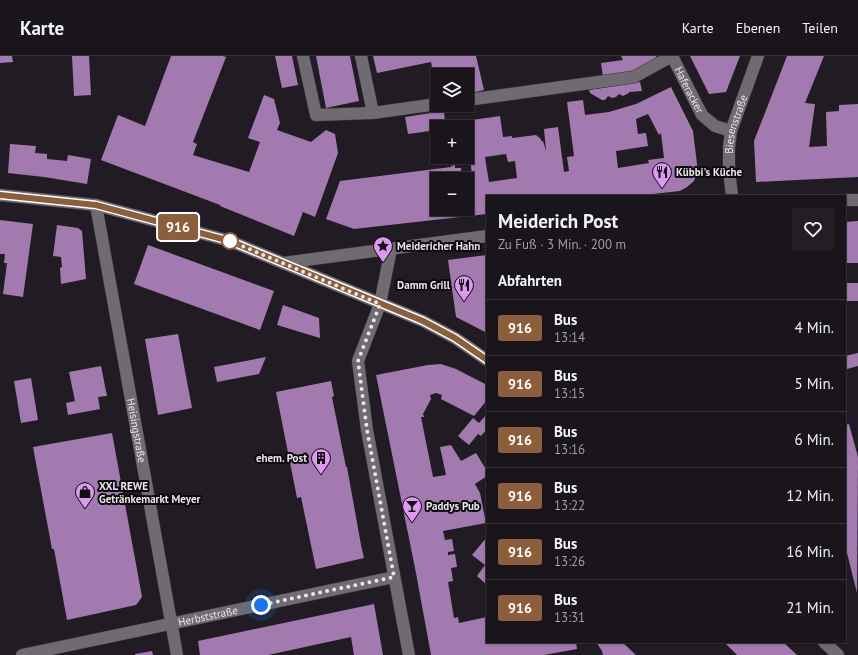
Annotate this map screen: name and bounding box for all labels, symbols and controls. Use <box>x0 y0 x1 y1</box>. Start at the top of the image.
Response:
text: Karte <box>20 16 64 40</box>
text: Karte <box>682 19 714 37</box>
text: Ebenen <box>736 19 780 37</box>
text: Teilen <box>802 19 838 37</box>
street label: Haferacker <box>672 64 707 116</box>
map controls <box>430 68 474 216</box>
button: layers <box>430 68 474 112</box>
street label: Biesenstraße <box>722 92 751 154</box>
button: + <box>430 120 474 164</box>
restaurant icon: Kübbi's Küche <box>651 161 673 189</box>
place label: Kübbi's Küche <box>676 165 742 179</box>
button: − <box>430 172 474 216</box>
button: heart <box>792 208 834 250</box>
text: Meiderich Post <box>498 209 618 233</box>
line badge: 916 <box>155 214 201 240</box>
text: 916 <box>166 218 190 236</box>
unlabelled marker <box>221 232 239 250</box>
place icon: Meidericher Hahn <box>372 235 394 263</box>
text: Zu Fuß · 3 Min. · 200 m <box>498 236 626 253</box>
place label: Meidericher Hahn <box>397 239 480 253</box>
text: Abfahrten <box>498 271 562 290</box>
restaurant icon: Damm Grill <box>453 274 475 302</box>
place label: Damm Grill <box>397 278 451 292</box>
text: Bus <box>554 310 577 329</box>
text: 4 Min. <box>795 318 834 337</box>
text: 916 <box>508 319 532 337</box>
text: 13:14 <box>554 329 585 346</box>
text: Bus <box>554 366 577 385</box>
text: 5 Min. <box>795 374 834 393</box>
text: 916 <box>508 375 532 393</box>
text: 13:15 <box>554 385 585 402</box>
street label: Heisingstraße <box>124 397 149 464</box>
text: Bus <box>554 422 577 441</box>
text: 6 Min. <box>795 430 834 449</box>
text: 916 <box>508 431 532 449</box>
text: 13:16 <box>554 441 585 458</box>
building icon: ehem. Post <box>310 447 332 475</box>
place label: ehem. Post <box>256 451 307 465</box>
text: Bus <box>554 478 577 497</box>
place label: XXL REWE Getränkemarkt Meyer <box>99 479 200 506</box>
shop icon: XXL REWE Getränkemarkt Meyer <box>74 481 96 509</box>
text: 12 Min. <box>786 486 834 505</box>
text: 916 <box>508 487 532 505</box>
bar icon: Paddys Pub <box>401 495 423 523</box>
text: 13:22 <box>554 497 585 514</box>
place label: Paddys Pub <box>426 499 480 513</box>
text: Bus <box>554 534 577 553</box>
text: 16 Min. <box>786 542 834 561</box>
text: 916 <box>508 543 532 561</box>
text: 13:26 <box>554 553 585 570</box>
text: Bus <box>554 590 577 609</box>
your location <box>251 595 271 615</box>
text: 21 Min. <box>786 598 834 617</box>
text: 916 <box>508 599 532 617</box>
street label: Herbststraße <box>177 603 240 629</box>
text: 13:31 <box>554 609 585 626</box>

